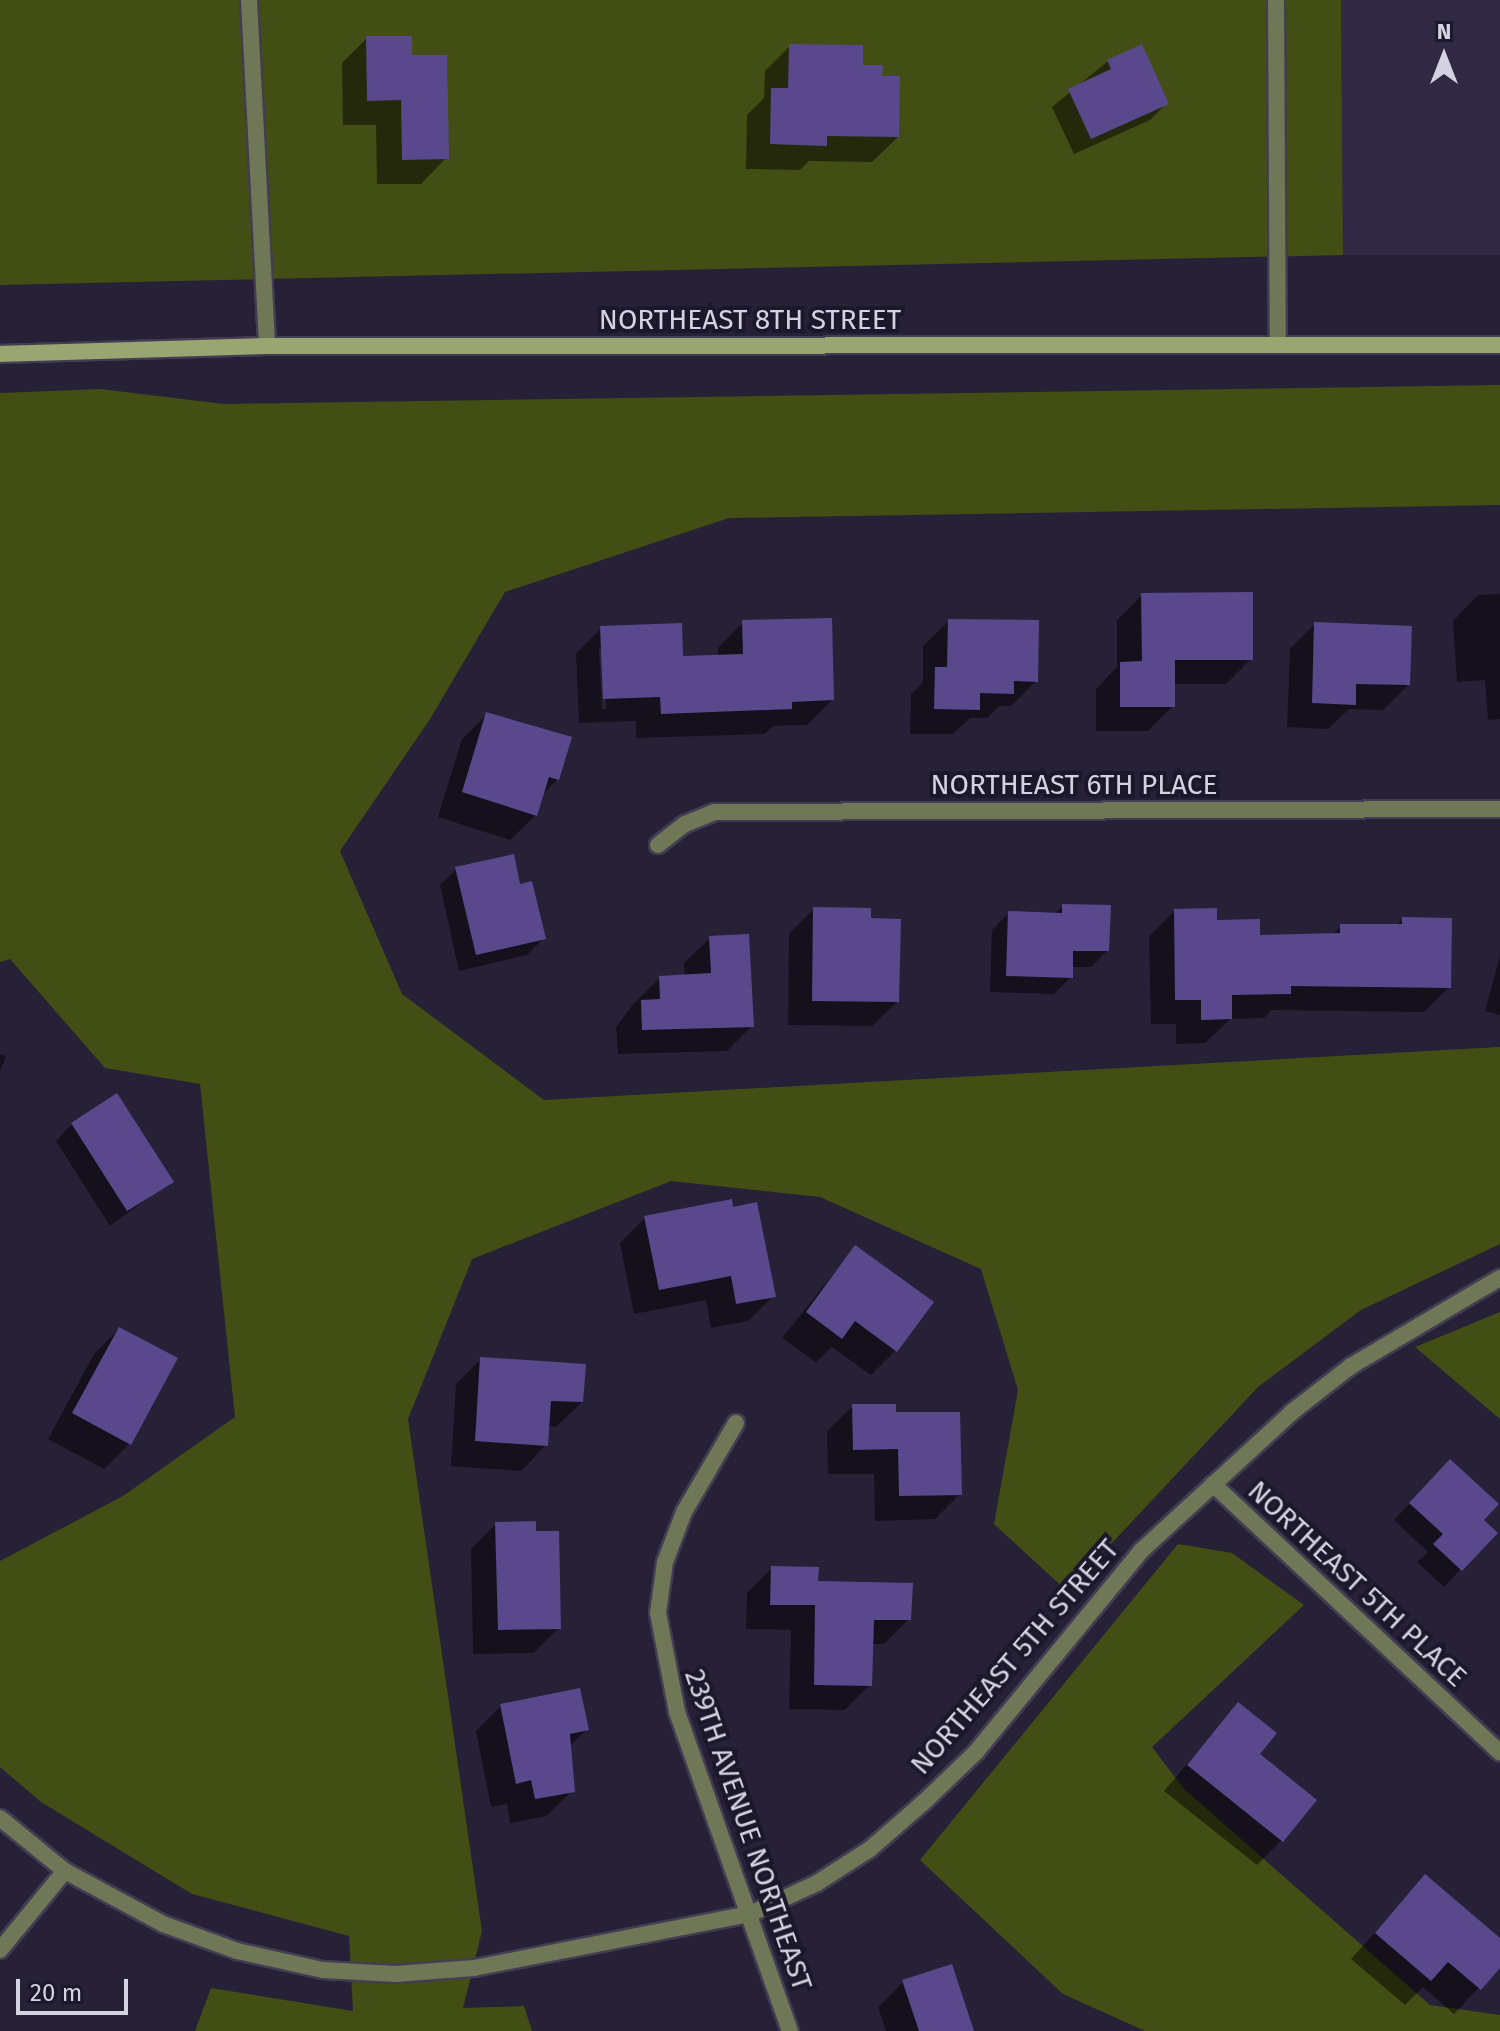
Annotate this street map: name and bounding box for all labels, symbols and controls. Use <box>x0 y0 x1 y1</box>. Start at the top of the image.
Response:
north arrow <box>1404 16 1484 96</box>
text: N <box>1437 18 1451 45</box>
street label: NORTHEAST 8TH STREET <box>599 303 901 337</box>
street label: NORTHEAST 6TH PLACE <box>930 768 1218 802</box>
street label: NORTHEAST 5TH PLACE <box>1241 1474 1473 1694</box>
street label: NORTHEAST 5TH STREET <box>904 1533 1126 1781</box>
street label: 239TH AVENUE NORTHEAST <box>677 1665 819 1995</box>
scale bar <box>20 1963 132 2013</box>
text: 20 m <box>30 1979 82 2007</box>

